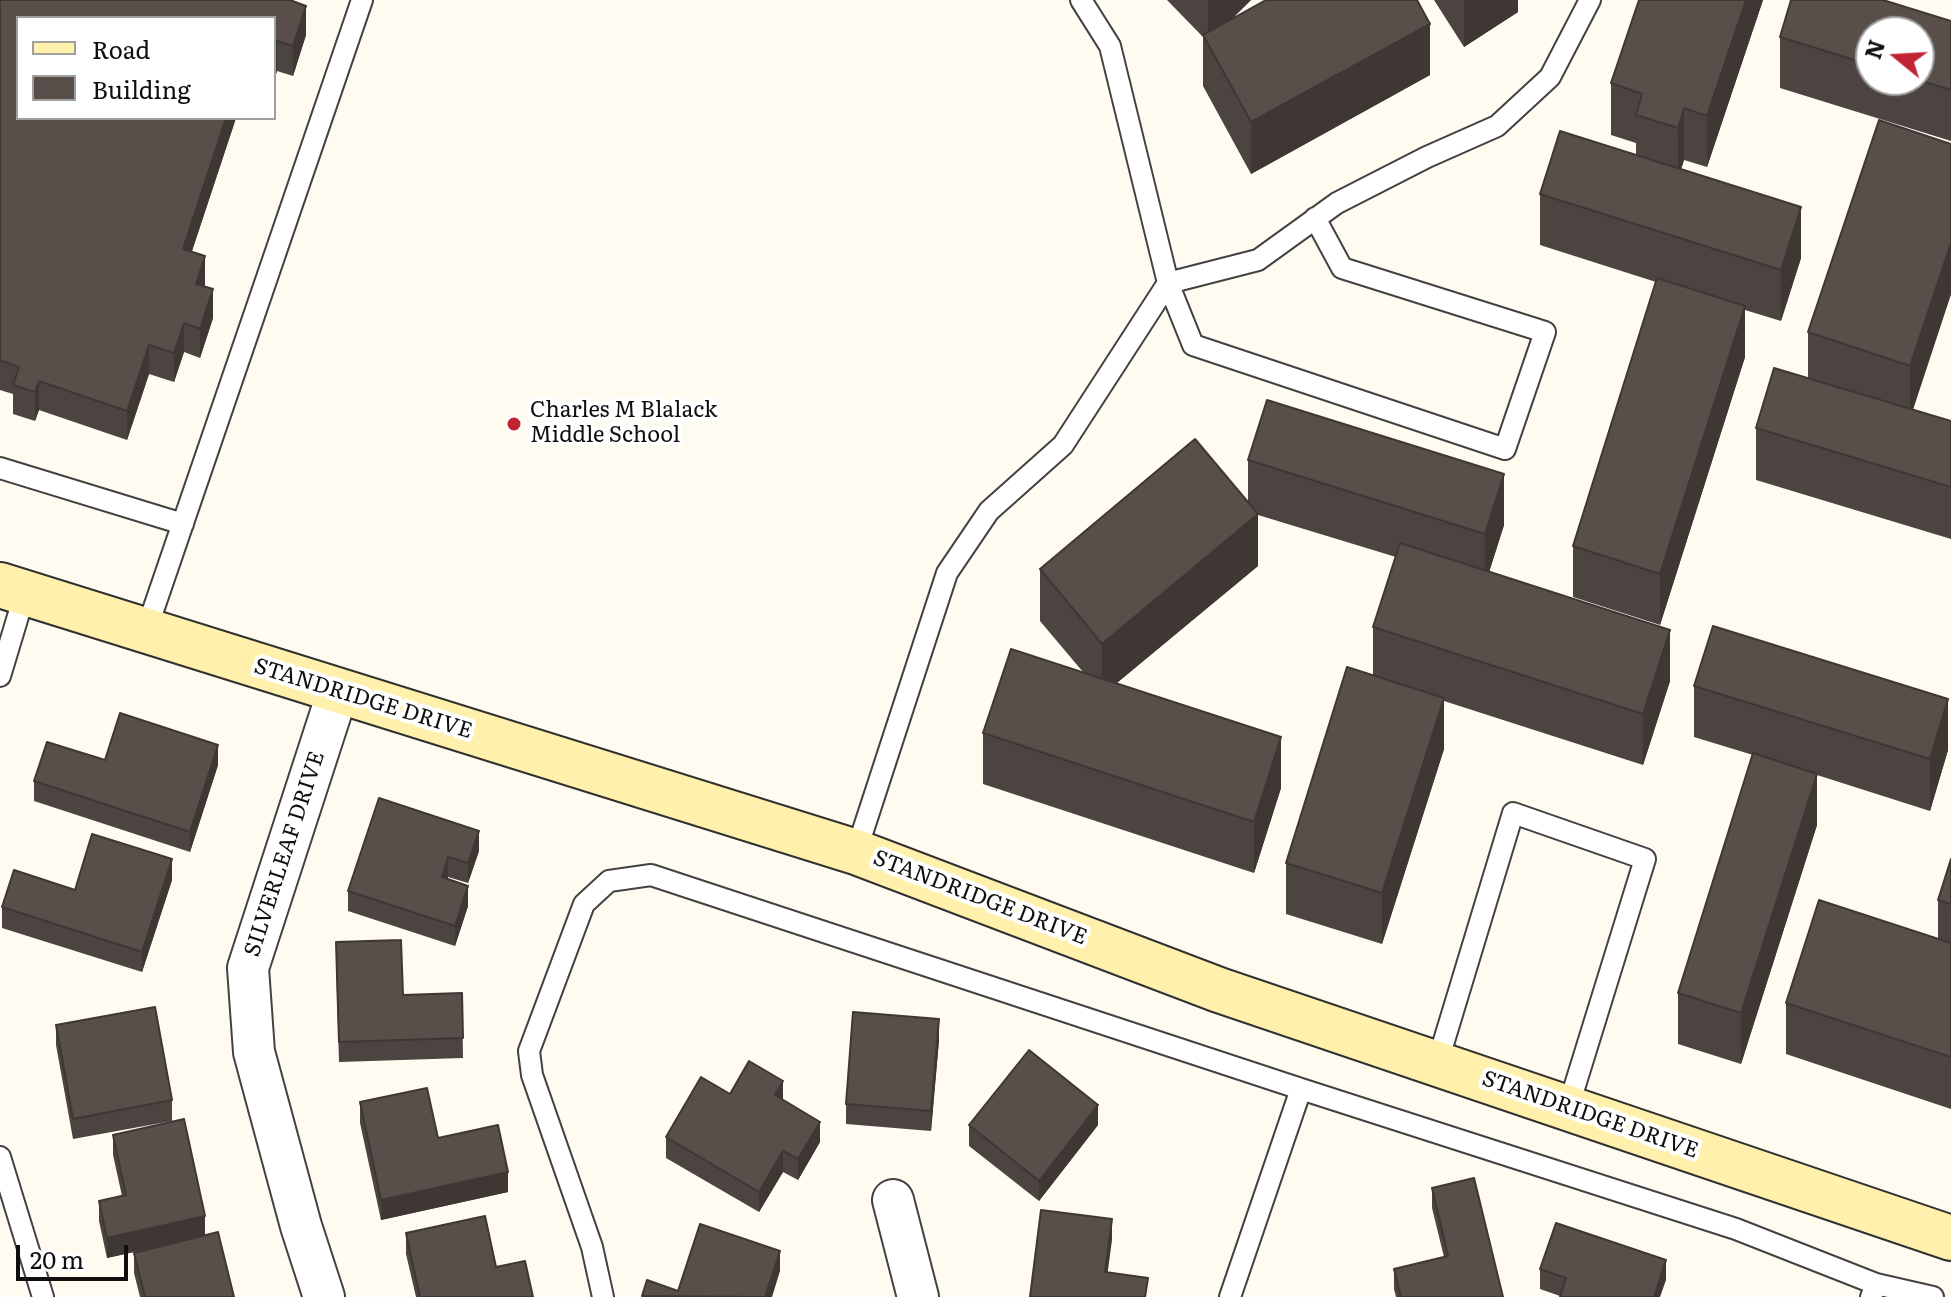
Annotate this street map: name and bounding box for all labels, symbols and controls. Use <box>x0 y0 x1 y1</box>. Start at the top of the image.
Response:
legend <box>16 16 276 120</box>
north arrow <box>1855 16 1935 96</box>
text: Road <box>92 31 150 66</box>
text: N <box>1855 35 1892 63</box>
text: Building <box>92 71 191 106</box>
place label: Charles M Blalack Middle School <box>530 398 717 450</box>
marker: Charles M Blalack Middle School <box>505 415 523 433</box>
street label: STANDRIDGE DRIVE <box>251 653 475 745</box>
street label: SILVERLEAF DRIVE <box>239 748 331 960</box>
street label: STANDRIDGE DRIVE <box>869 845 1091 951</box>
street label: STANDRIDGE DRIVE <box>1478 1066 1702 1164</box>
scale bar <box>20 1229 132 1279</box>
text: 20 m <box>30 1241 84 1276</box>

